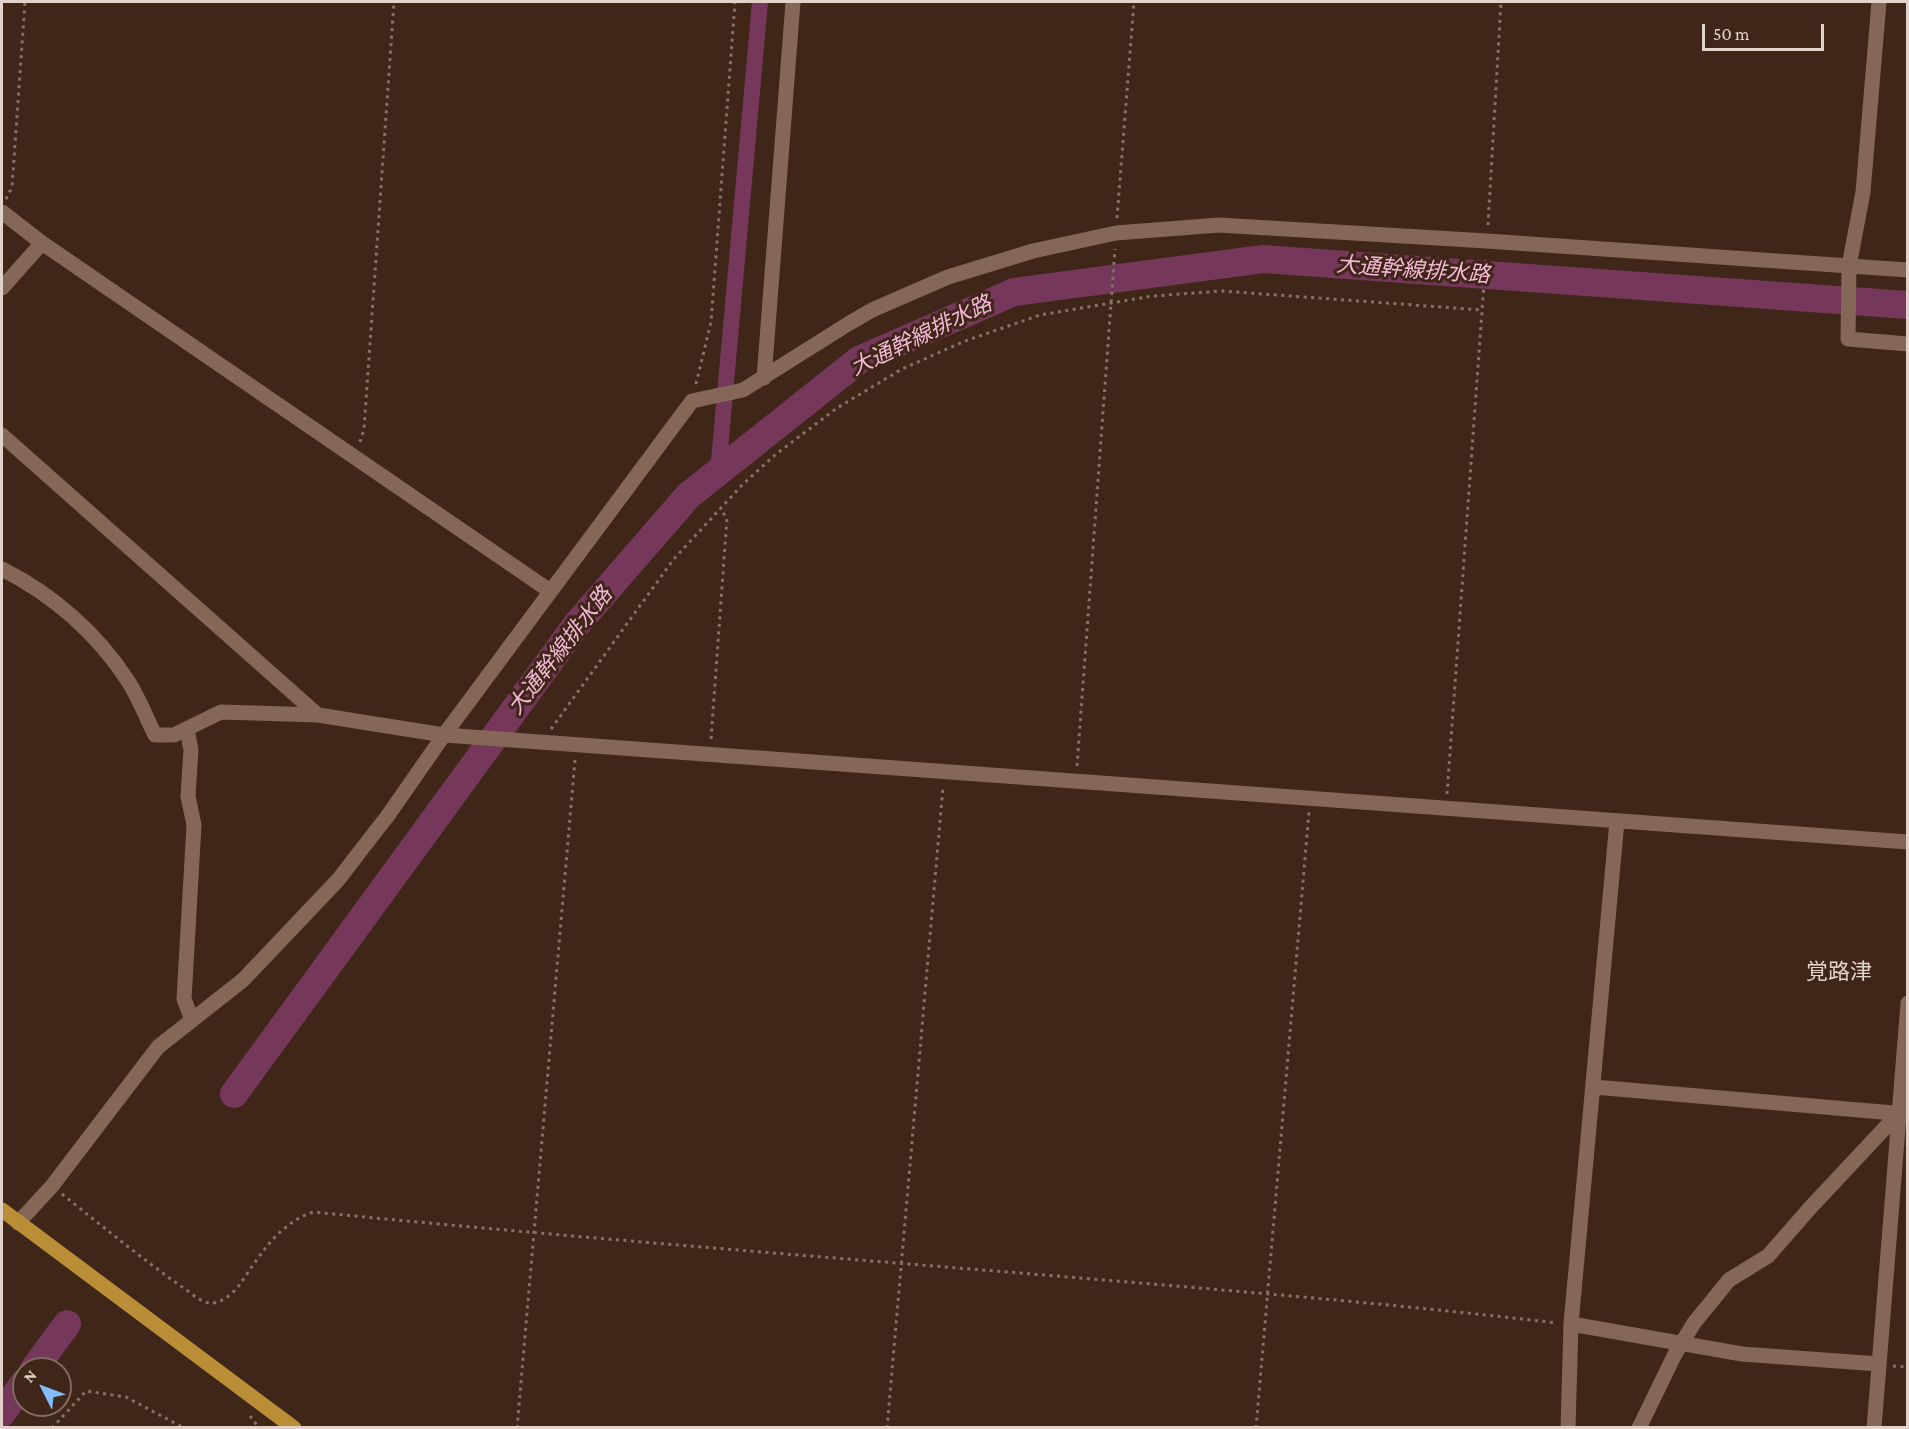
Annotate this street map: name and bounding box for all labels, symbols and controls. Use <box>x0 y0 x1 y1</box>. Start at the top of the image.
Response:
scale bar <box>1705 12 1826 50</box>
text: 50 m <box>1713 24 1750 44</box>
water label: 大通幹線排水路 <box>1335 251 1491 289</box>
water label: 大通幹線排水路 <box>846 290 996 382</box>
water label: 大通幹線排水路 <box>502 582 618 720</box>
district label: 覚路津 <box>1806 959 1872 985</box>
north arrow <box>12 1357 72 1417</box>
text: N <box>20 1366 40 1386</box>

